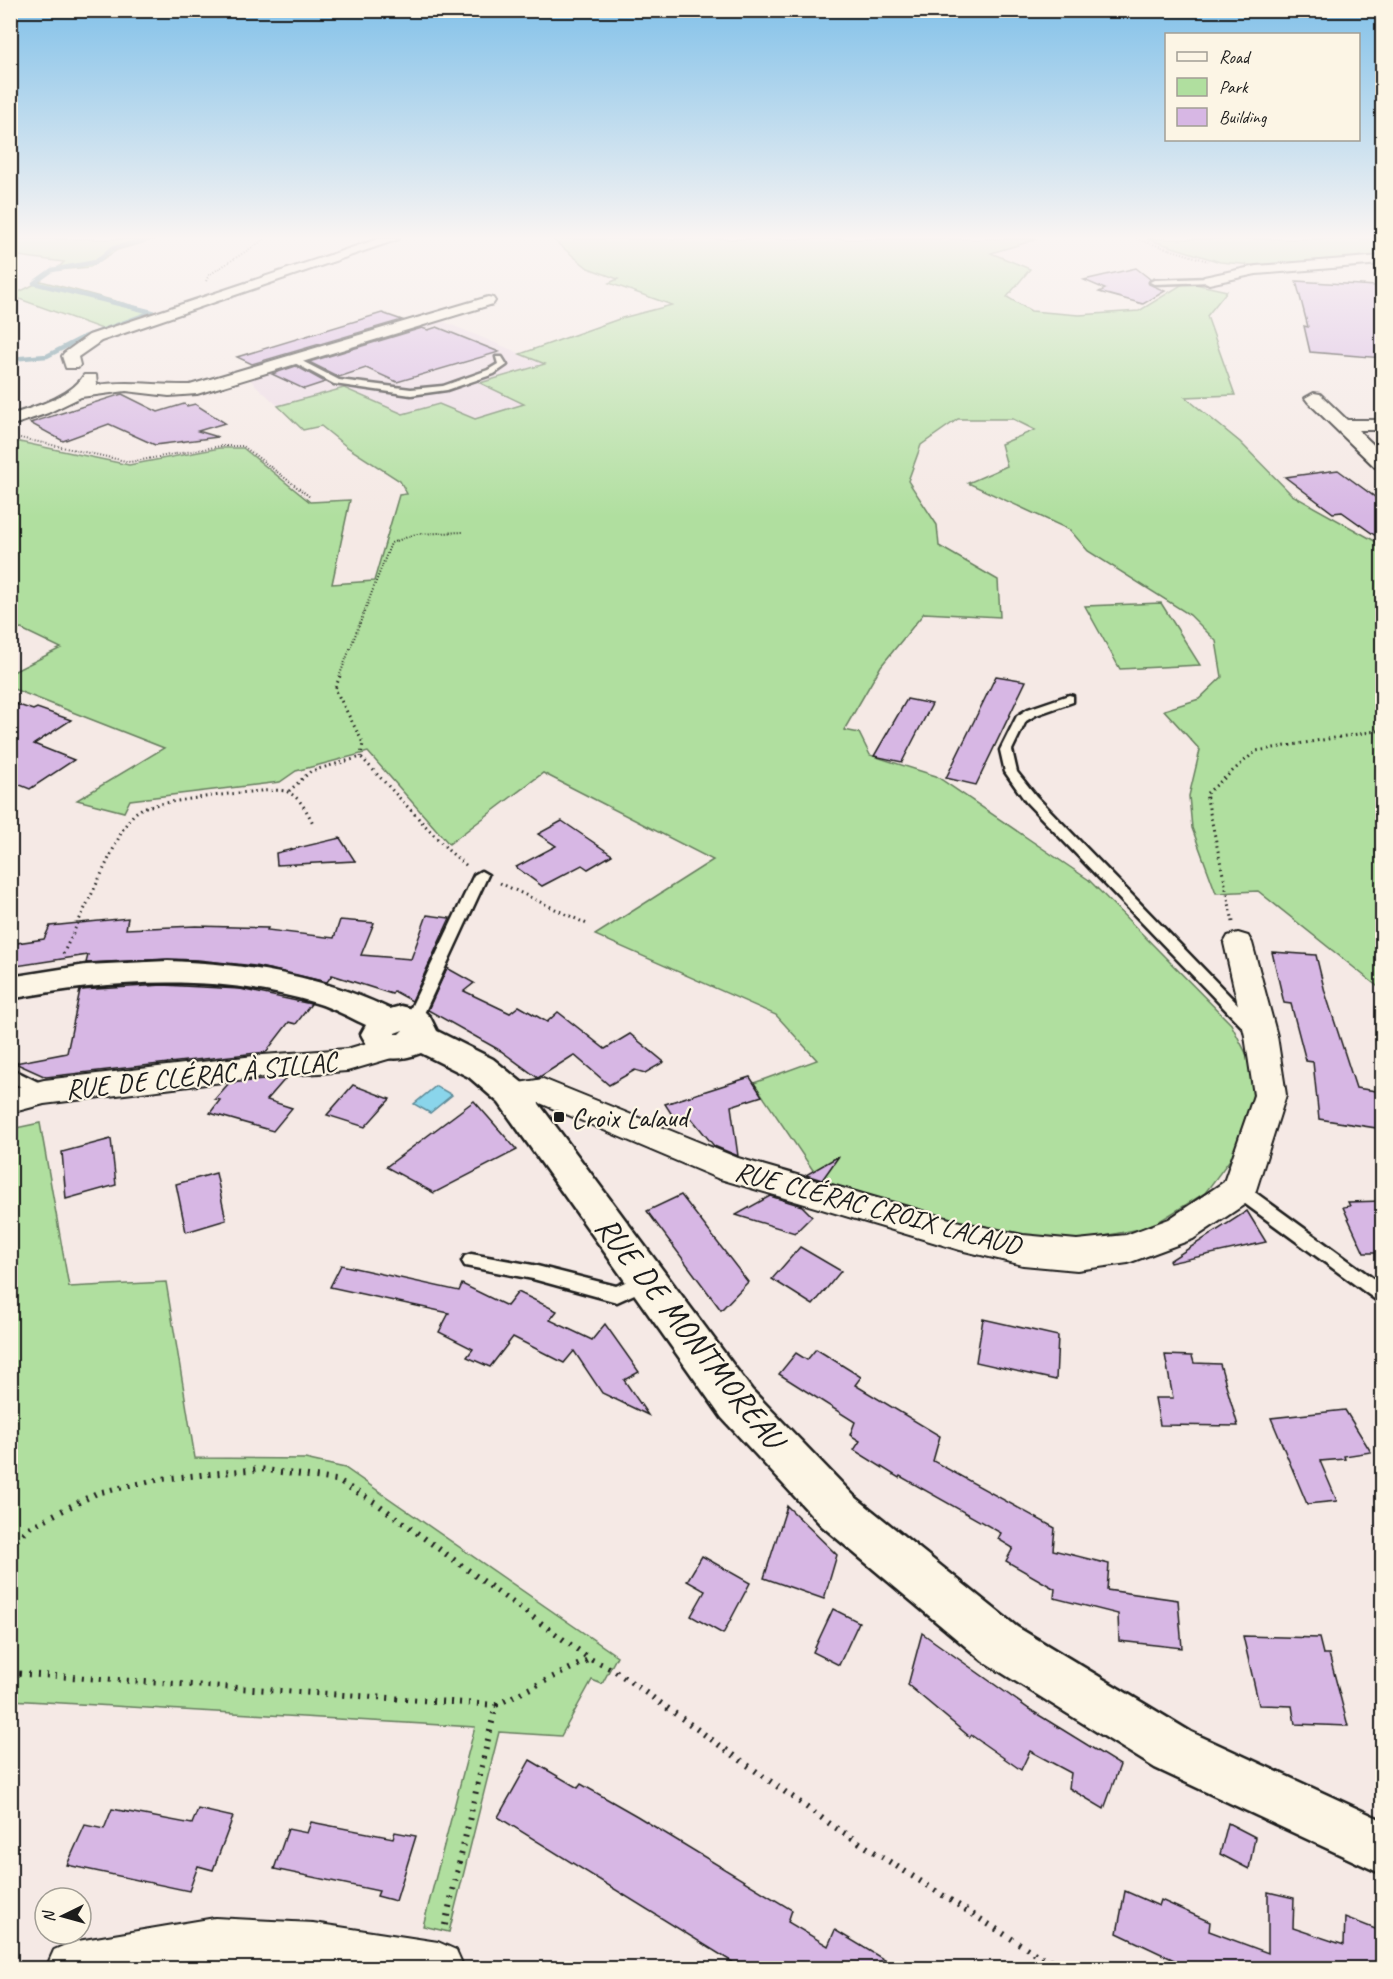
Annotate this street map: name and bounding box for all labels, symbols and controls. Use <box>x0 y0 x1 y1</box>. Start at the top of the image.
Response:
legend <box>1165 33 1360 141</box>
text: Road <box>1219 46 1252 68</box>
text: Park <box>1219 76 1249 98</box>
text: Building <box>1219 106 1268 128</box>
street label: RUE DE CLÉRAC À SILLAC <box>64 1043 341 1107</box>
place label: Croix Lalaud <box>571 1100 692 1135</box>
marker: Croix Lalaud <box>552 1110 566 1124</box>
street label: RUE CLÉRAC CROIX LALAUD <box>731 1153 1026 1263</box>
street label: RUE DE MONTMOREAU <box>586 1207 797 1461</box>
north arrow <box>33 1886 93 1946</box>
text: N <box>38 1908 59 1923</box>

